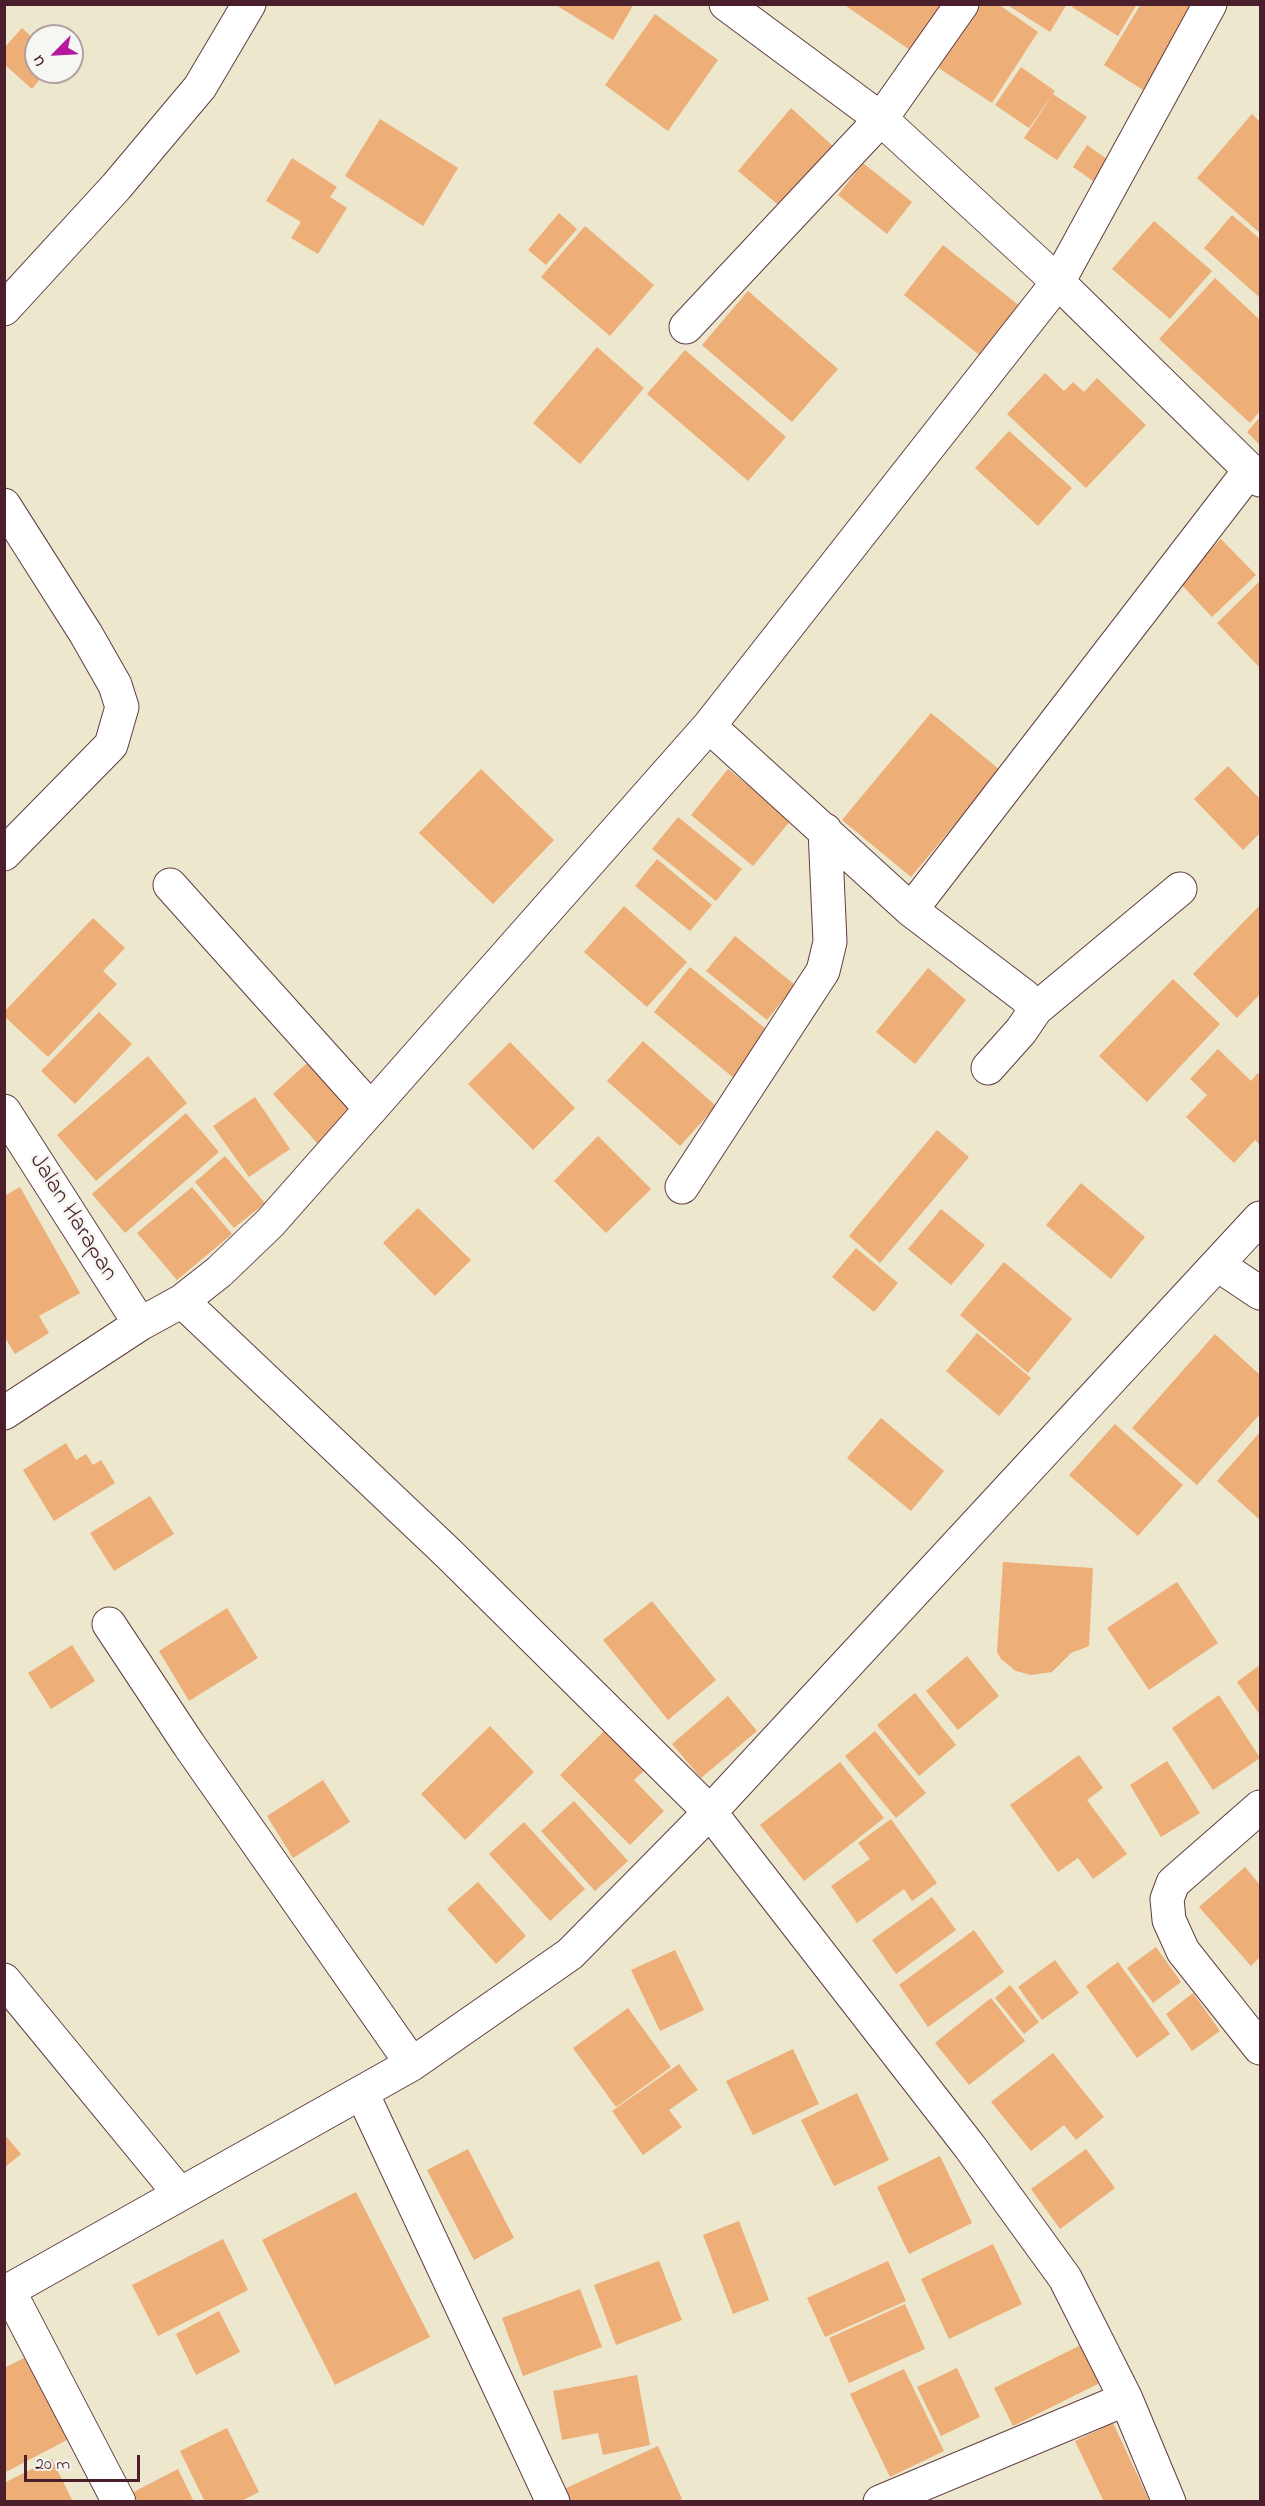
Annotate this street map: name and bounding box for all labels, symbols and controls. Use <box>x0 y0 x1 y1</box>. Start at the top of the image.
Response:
north arrow <box>24 24 84 84</box>
text: U <box>26 51 52 70</box>
street label: Jalan Harapan <box>21 1149 123 1287</box>
scale bar <box>27 2443 142 2481</box>
text: 20 m <box>35 2452 70 2478</box>

